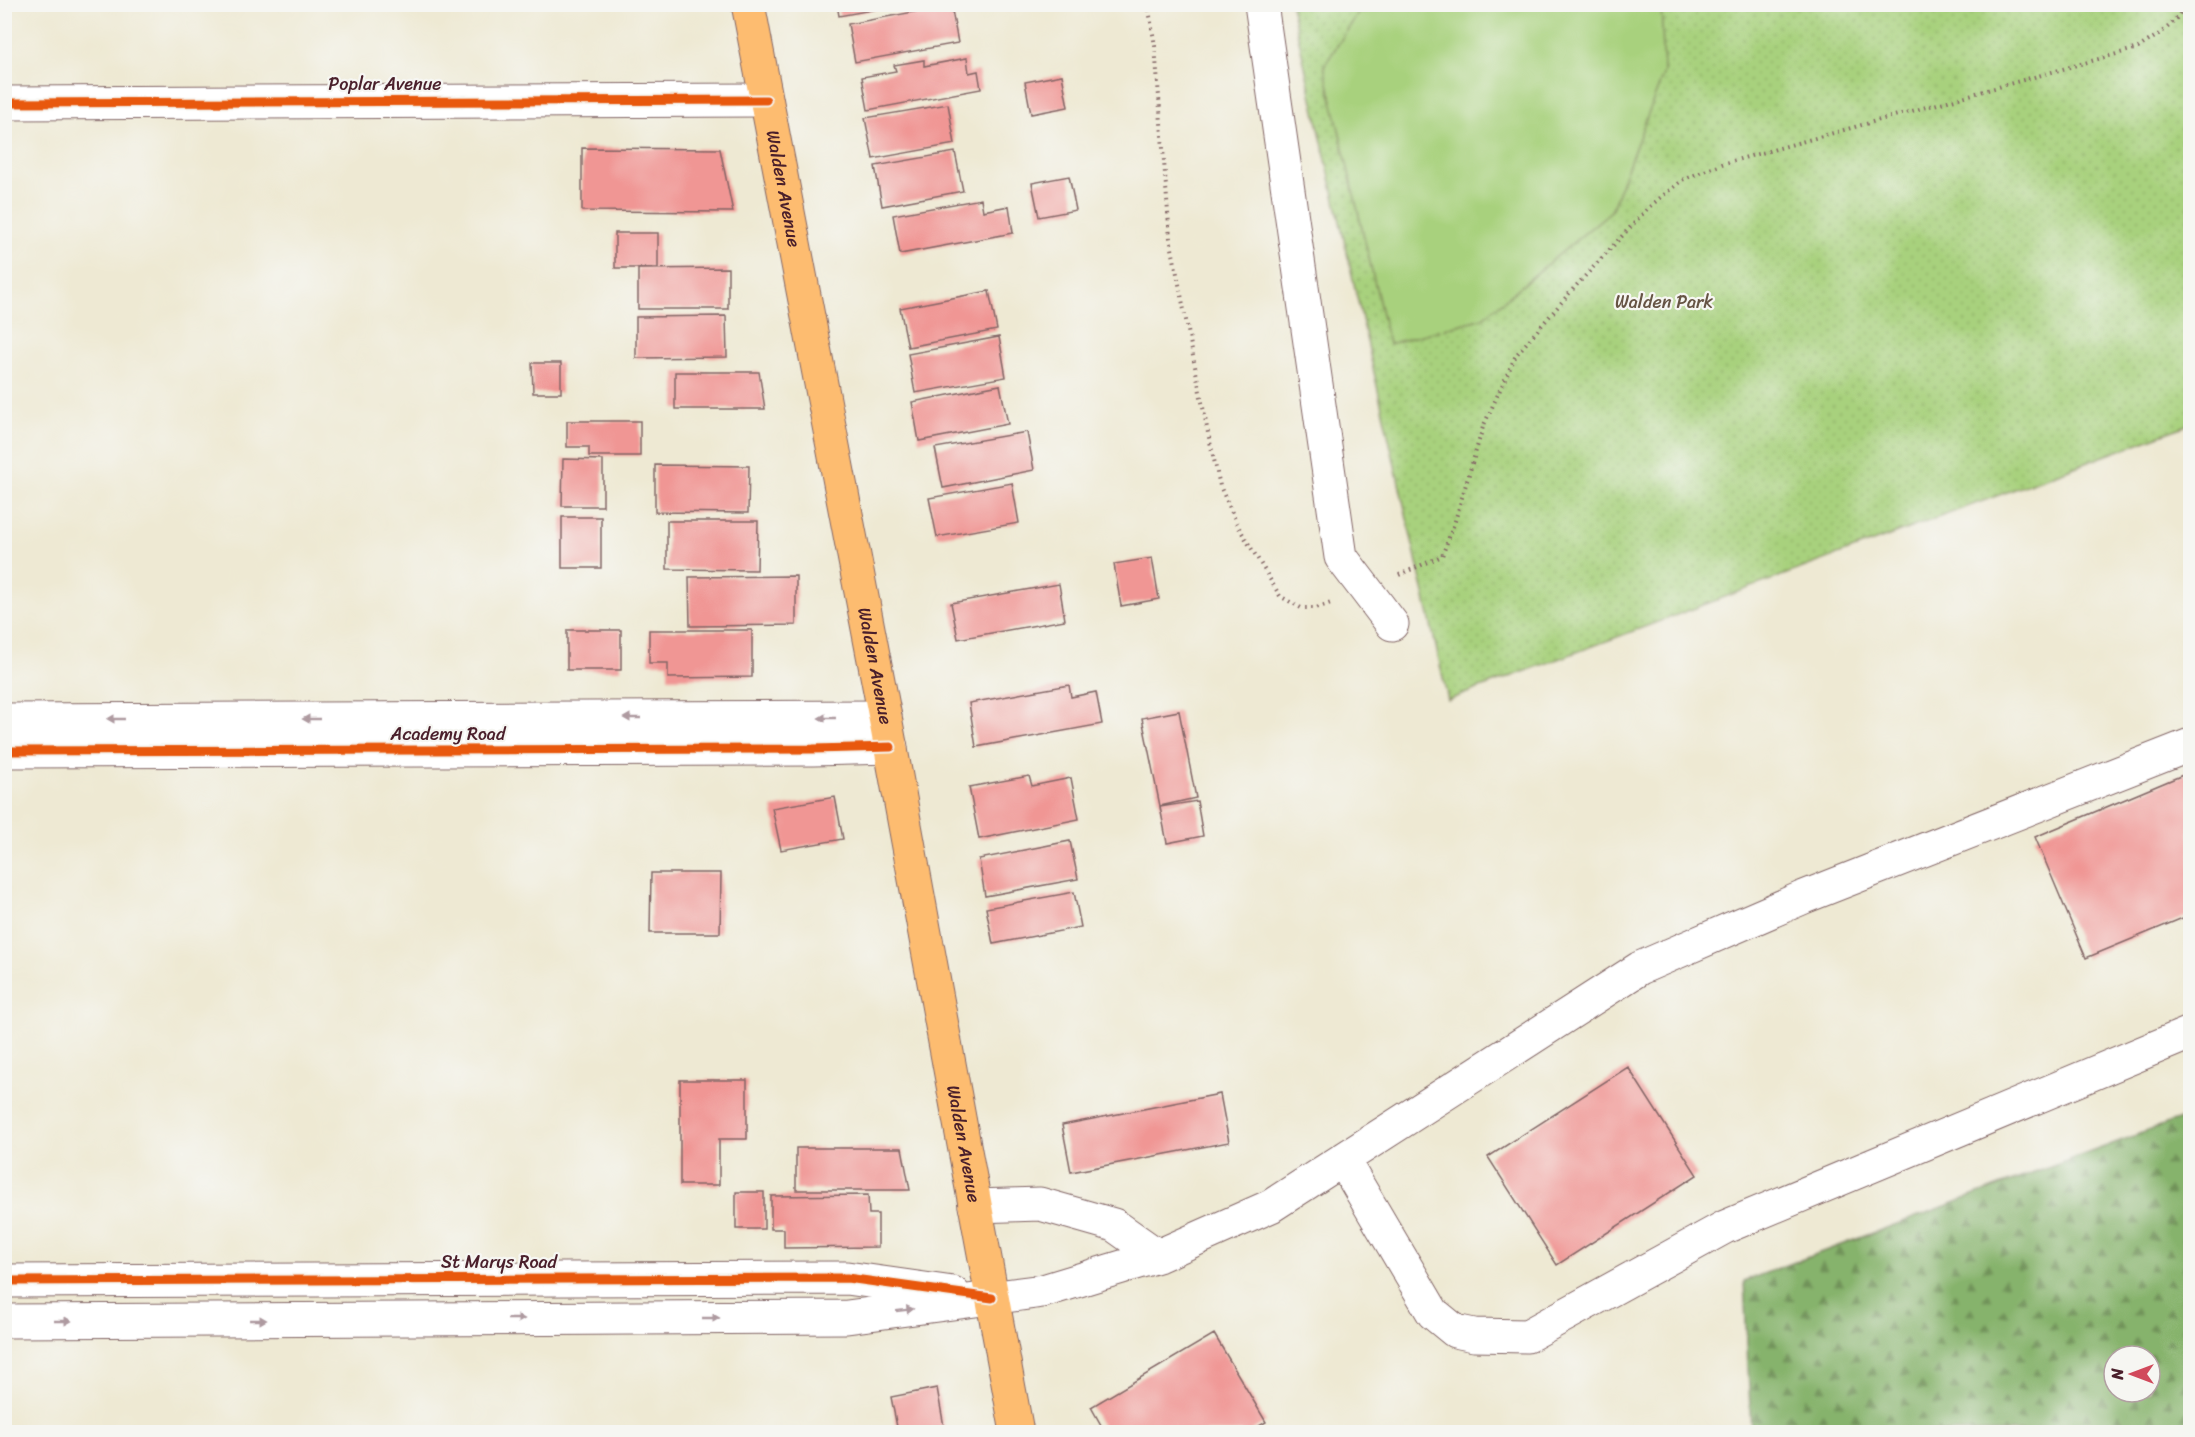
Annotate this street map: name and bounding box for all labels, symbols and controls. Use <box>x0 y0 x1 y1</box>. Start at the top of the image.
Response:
street label: Poplar Avenue <box>328 68 442 100</box>
street label: Walden Avenue <box>757 127 810 250</box>
park label: Walden Park <box>1615 286 1714 318</box>
street label: Walden Avenue <box>848 605 902 727</box>
one-way arrow <box>622 713 641 723</box>
one-way arrow <box>817 713 836 723</box>
one-way arrow <box>106 714 125 724</box>
one-way arrow <box>301 714 320 724</box>
street label: Academy Road <box>390 718 507 750</box>
street label: Walden Avenue <box>937 1082 990 1205</box>
street label: St Marys Road <box>441 1246 559 1278</box>
one-way arrow <box>895 1305 914 1315</box>
one-way arrow <box>701 1313 720 1323</box>
one-way arrow <box>506 1314 525 1323</box>
one-way arrow <box>248 1315 267 1325</box>
one-way arrow <box>53 1316 72 1326</box>
north arrow <box>2102 1344 2162 1404</box>
text: N <box>2103 1368 2132 1381</box>

